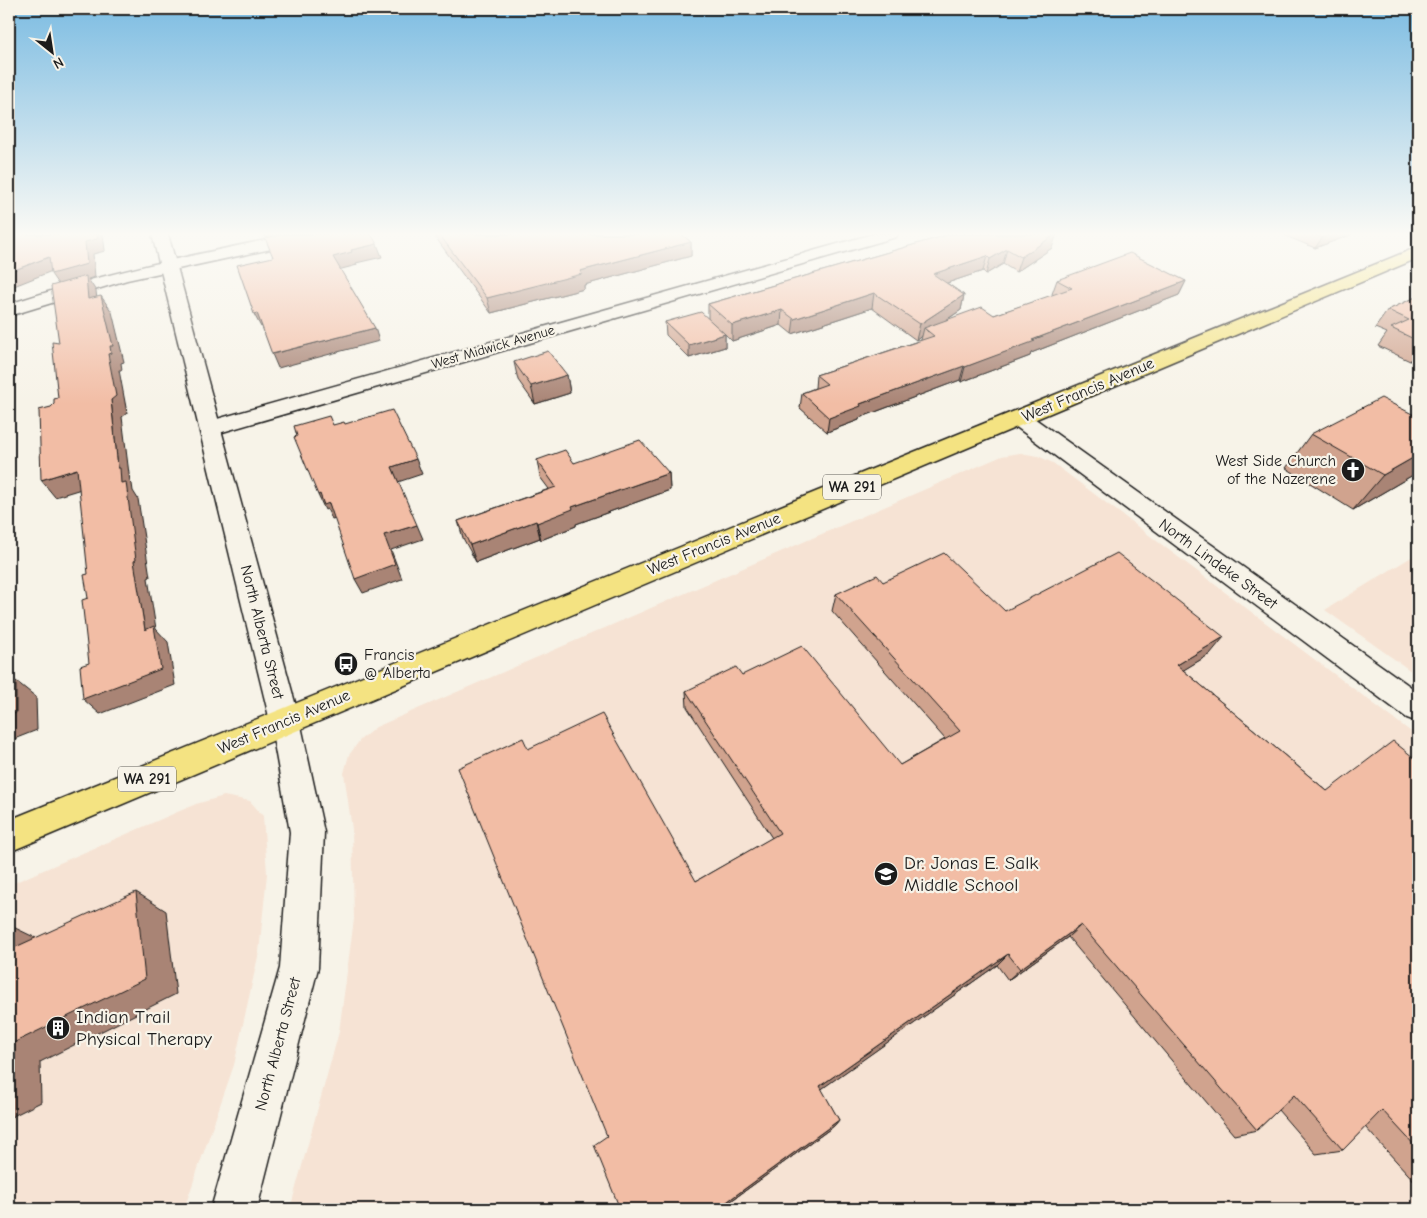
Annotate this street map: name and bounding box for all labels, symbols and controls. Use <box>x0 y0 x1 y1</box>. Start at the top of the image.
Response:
north arrow <box>28 28 78 78</box>
text: N <box>50 53 66 72</box>
street label: West Midwick Avenue <box>429 321 557 373</box>
street label: West Francis Avenue <box>1019 354 1157 426</box>
place label: West Side Church of the Nazerene <box>1216 452 1336 488</box>
church icon: West Side Church of the Nazerene <box>1340 457 1366 483</box>
road number: WA 291 <box>823 474 881 500</box>
street label: West Francis Avenue <box>645 509 783 579</box>
street label: North Lindeke Street <box>1155 515 1281 613</box>
street label: North Alberta Street <box>237 563 287 701</box>
place label: Francis @ Alberta <box>364 646 431 682</box>
bus stop icon: Francis @ Alberta <box>333 651 359 677</box>
street label: West Francis Avenue <box>215 686 353 758</box>
road number: WA 291 <box>118 766 176 792</box>
place label: Dr. Jonas E. Salk Middle School <box>904 852 1039 896</box>
school or university icon: Dr. Jonas E. Salk Middle School <box>873 861 899 887</box>
street label: North Alberta Street <box>252 975 305 1113</box>
place label: Indian Trail Physical Therapy <box>76 1006 213 1050</box>
building icon: Indian Trail Physical Therapy <box>45 1015 71 1041</box>

